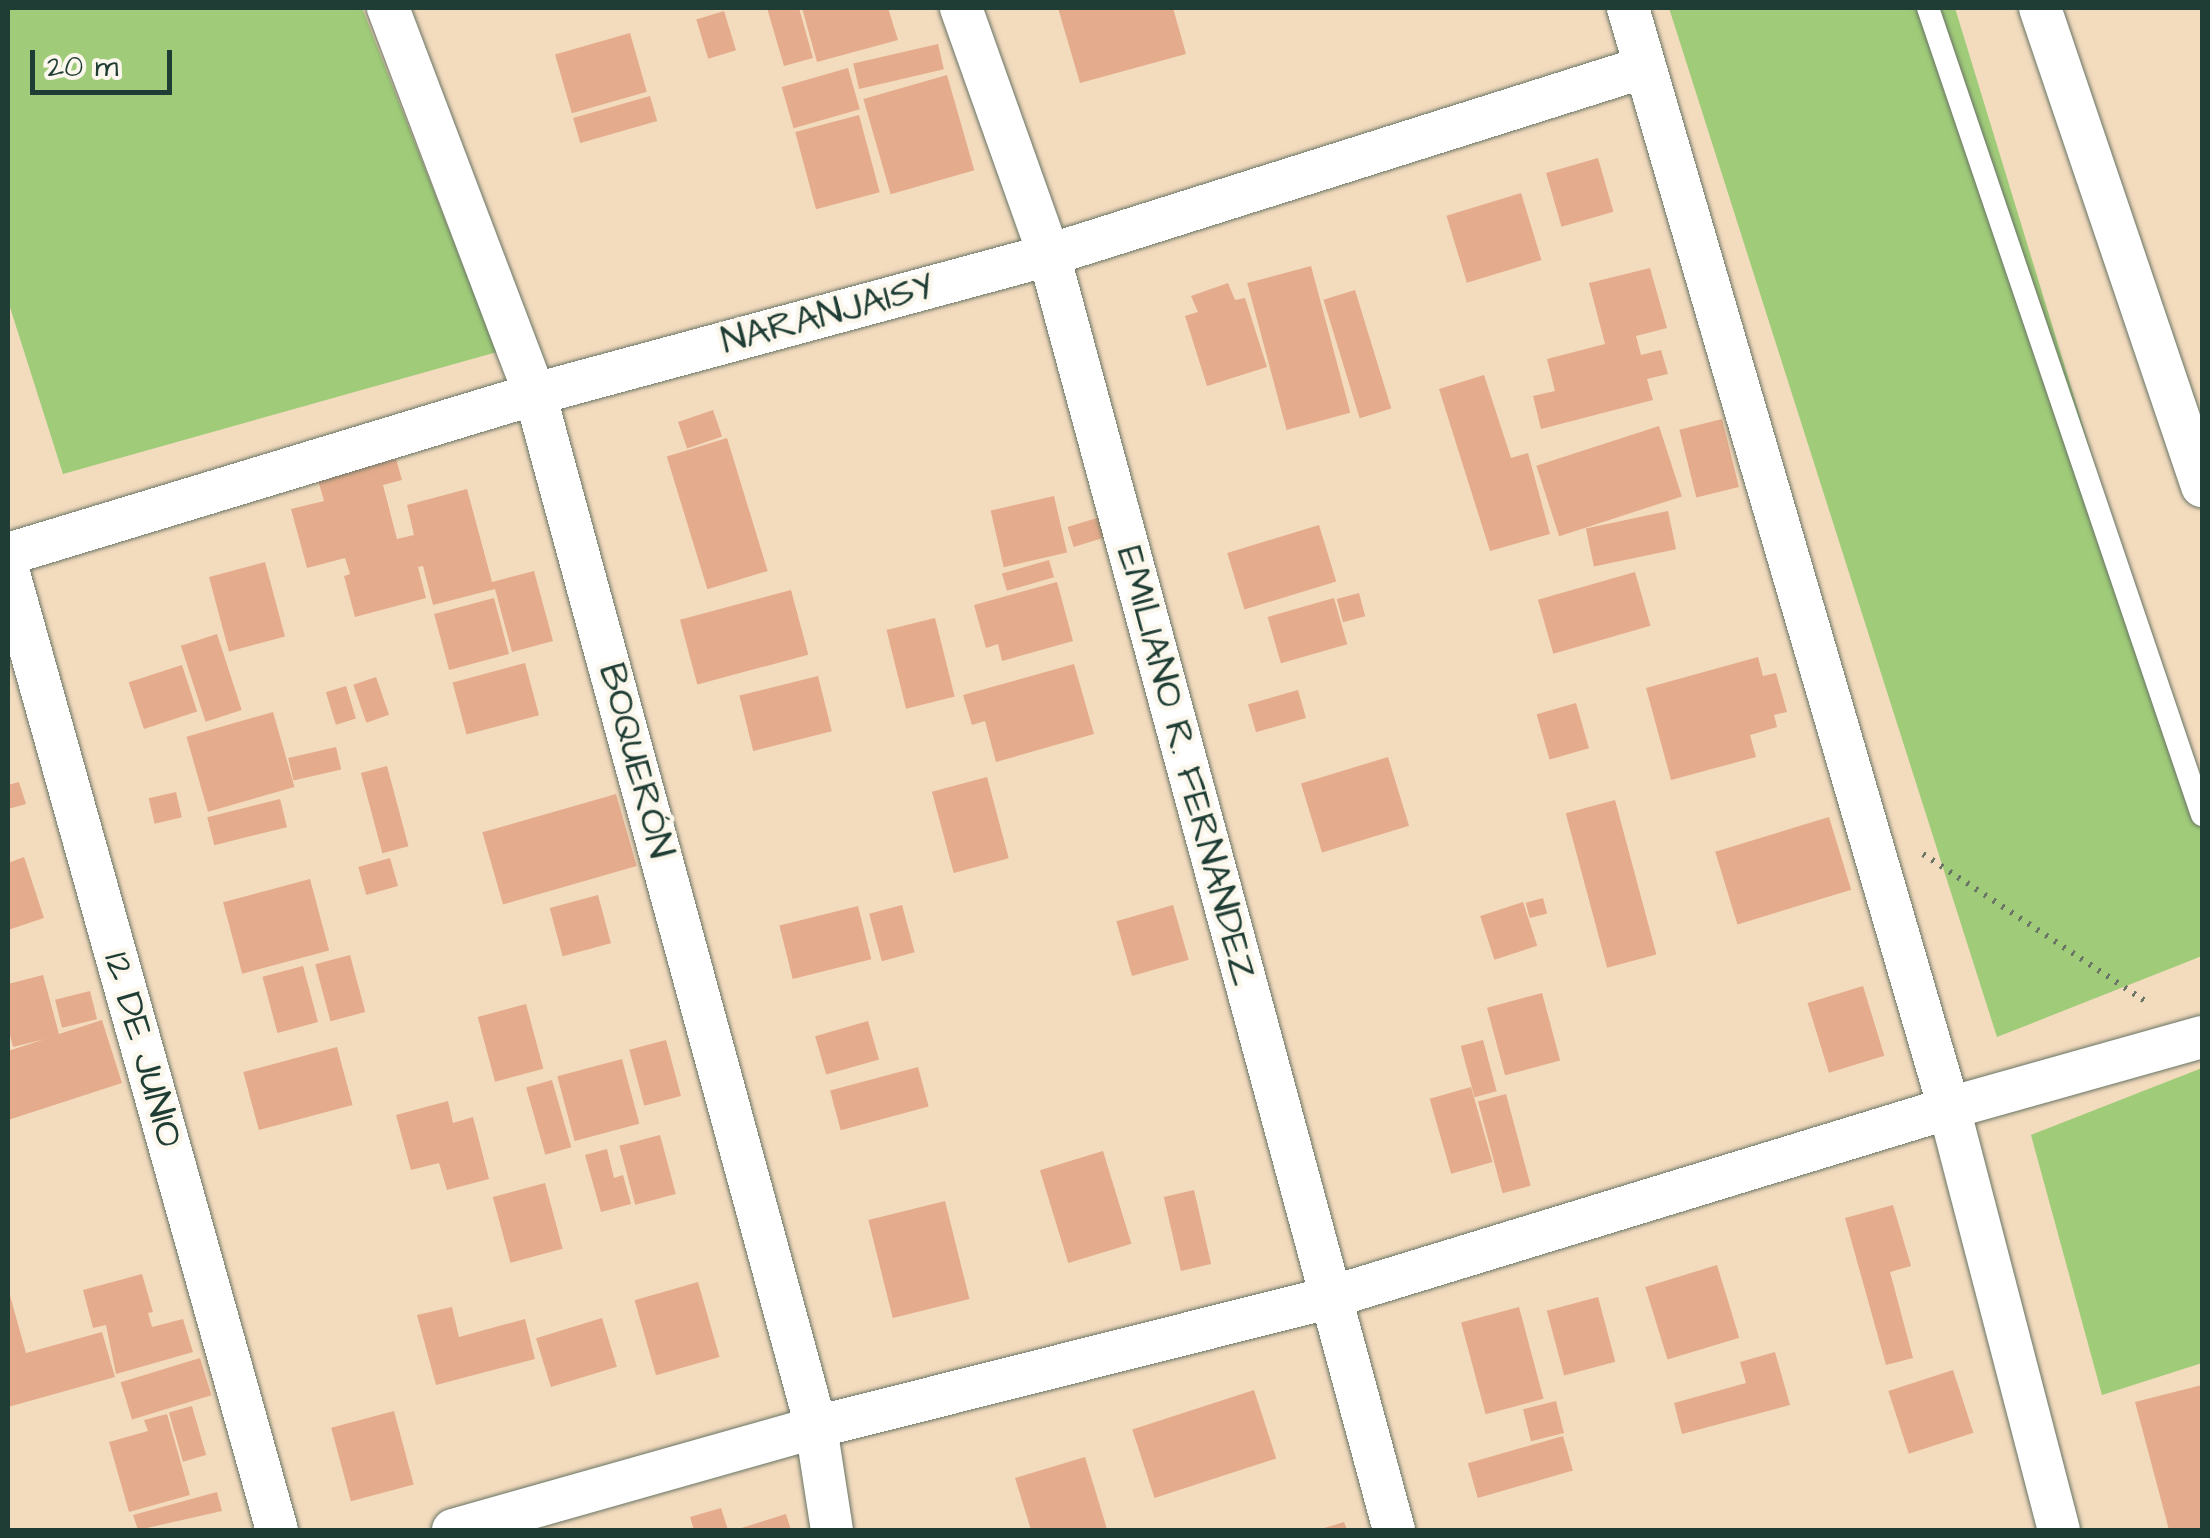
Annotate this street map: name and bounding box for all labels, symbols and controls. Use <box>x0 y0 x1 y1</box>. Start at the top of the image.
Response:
scale bar <box>35 30 178 92</box>
text: 20 m <box>47 46 118 88</box>
street label: NARANJAISY <box>717 265 939 365</box>
street label: EMILIANO R. FERNANDEZ <box>1105 541 1267 991</box>
street label: BOQUERÓN <box>587 659 683 863</box>
street label: 12 DE JUNIO <box>92 947 192 1153</box>

